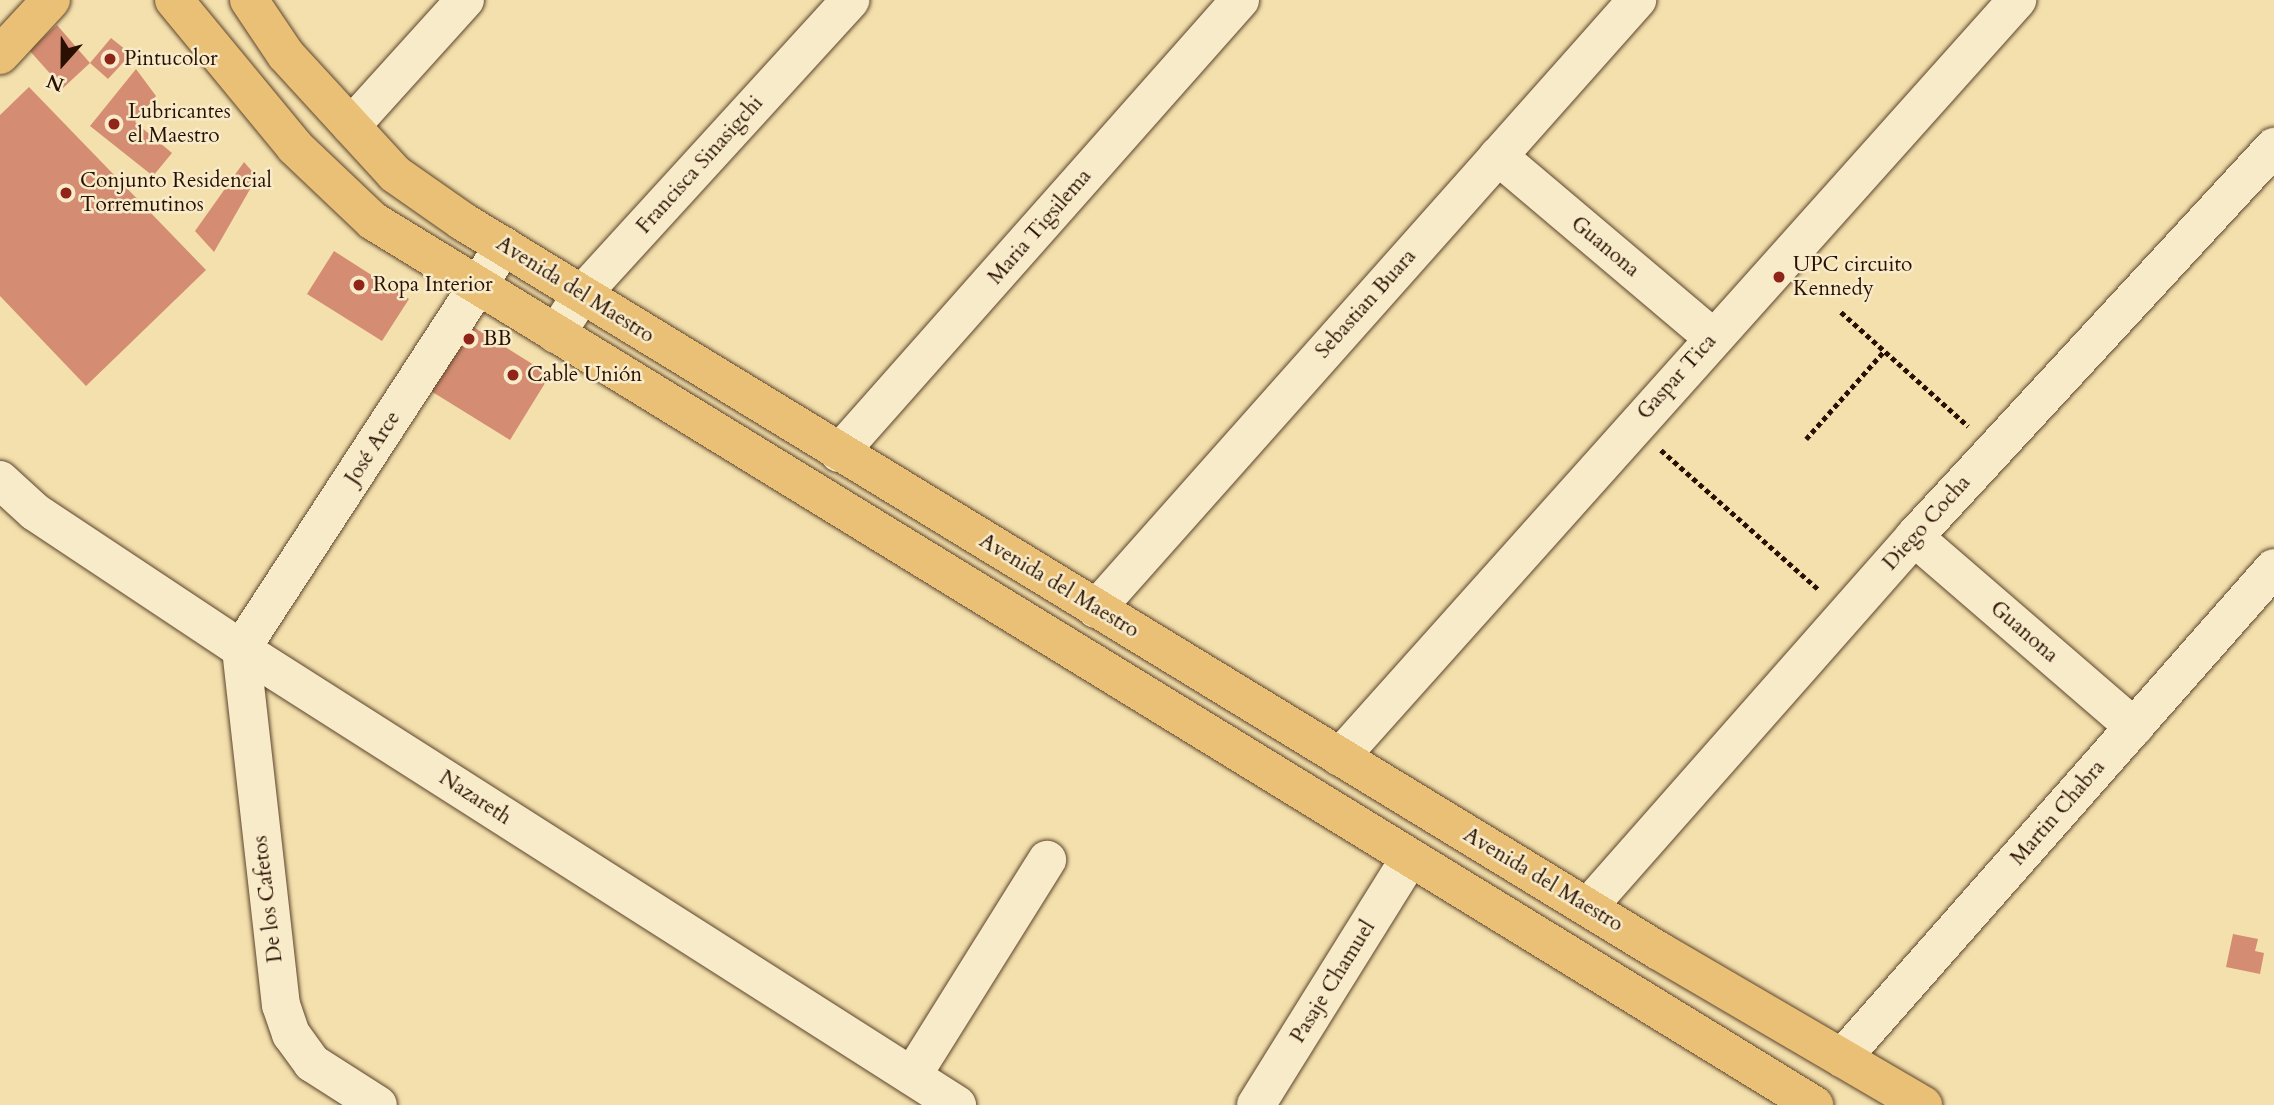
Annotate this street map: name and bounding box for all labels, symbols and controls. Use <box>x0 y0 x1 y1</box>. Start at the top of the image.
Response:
north arrow <box>28 28 98 98</box>
place label: Pintucolor <box>124 46 218 72</box>
marker: Pintucolor <box>102 51 118 67</box>
text: N <box>43 68 68 98</box>
street label: Francisca Sinasigchi <box>632 91 768 239</box>
place label: Lubricantes el Maestro <box>128 99 231 149</box>
marker: Lubricantes el Maestro <box>106 116 122 132</box>
street label: Maria Tigsilema <box>983 164 1097 290</box>
place label: Conjunto Residencial Torremutinos <box>80 168 272 218</box>
marker: Conjunto Residencial Torremutinos <box>58 185 74 201</box>
street label: Guanona <box>1566 211 1644 283</box>
street label: Avenida del Maestro <box>491 231 659 349</box>
street label: Sebastian Buara <box>1310 244 1422 364</box>
place label: UPC circuito Kennedy <box>1793 252 1912 302</box>
marker: UPC circuito Kennedy <box>1771 269 1787 285</box>
place label: Ropa Interior <box>373 272 493 298</box>
marker: Ropa Interior <box>351 277 367 293</box>
place label: BB <box>483 326 512 352</box>
street label: Gaspar Tica <box>1632 329 1722 425</box>
marker: BB <box>461 331 477 347</box>
place label: Cable Unión <box>527 362 642 388</box>
marker: Cable Unión <box>505 367 521 383</box>
street label: José Arce <box>340 407 406 489</box>
street label: Diego Cocha <box>1878 470 1976 576</box>
street label: Avenida del Maestro <box>975 528 1143 644</box>
street label: Guanona <box>1985 596 2063 668</box>
street label: Martin Chabra <box>2005 755 2111 871</box>
street label: Nazareth <box>434 765 516 831</box>
street label: Avenida del Maestro <box>1459 822 1627 938</box>
street label: De los Cafetos <box>248 834 288 964</box>
street label: Pasaje Chamuel <box>1285 916 1381 1048</box>

